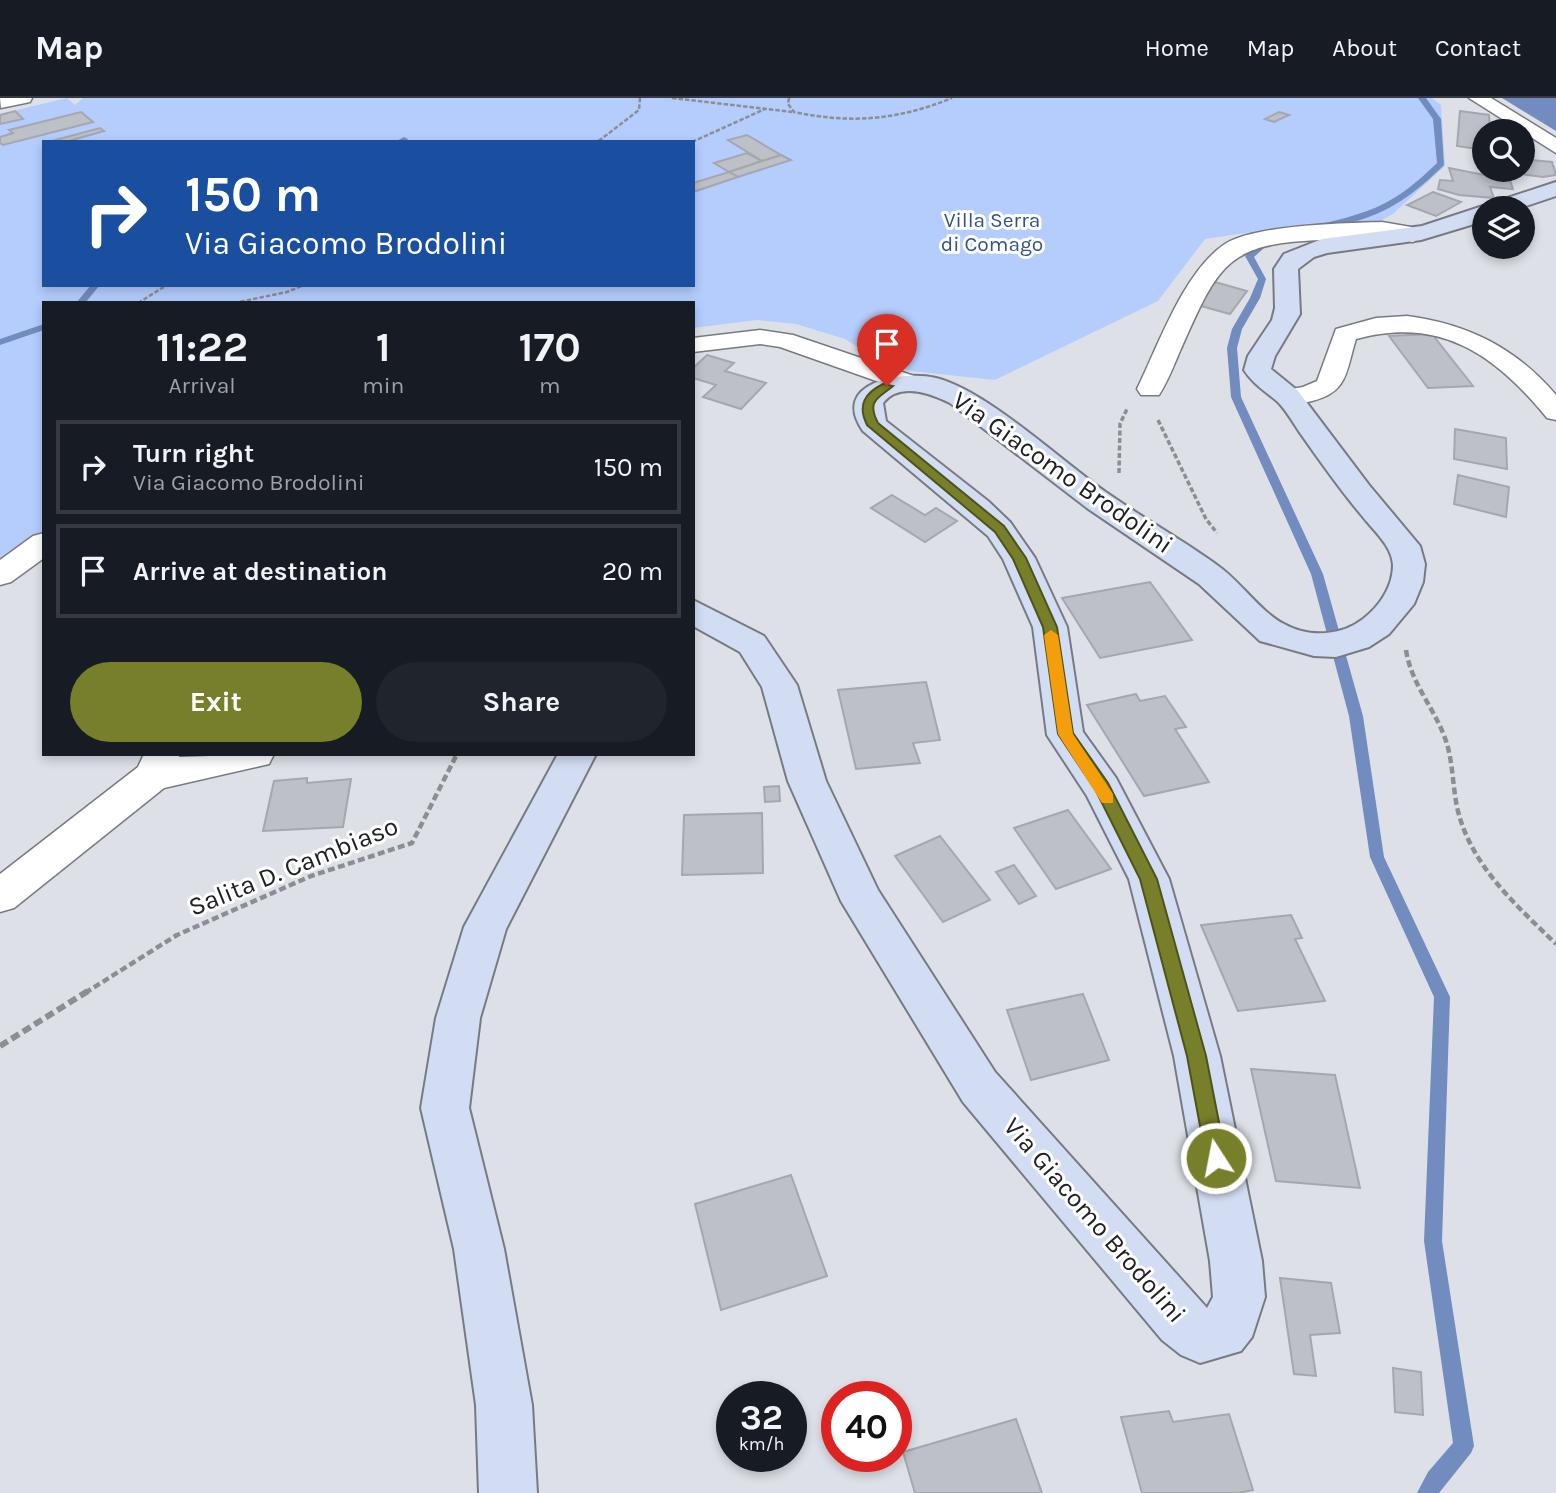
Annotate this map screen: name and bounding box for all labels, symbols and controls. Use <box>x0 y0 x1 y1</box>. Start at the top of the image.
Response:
text: Map <box>35 29 103 67</box>
text: Home <box>1145 34 1209 62</box>
text: Map <box>1247 34 1294 62</box>
text: About <box>1332 34 1397 62</box>
text: Contact <box>1435 34 1521 62</box>
map controls <box>1472 119 1535 259</box>
button: search <box>1472 119 1535 182</box>
text: 150 m <box>185 166 321 223</box>
icon: right <box>70 168 161 259</box>
button: layers <box>1472 196 1535 259</box>
park label: Villa Serra di Comago <box>941 208 1043 256</box>
text: Via Giacomo Brodolini <box>185 225 507 262</box>
pin <box>857 314 917 386</box>
text: 11:22 <box>156 322 248 372</box>
text: 1 <box>376 322 391 372</box>
text: 170 <box>519 322 581 372</box>
icon: arrive <box>868 325 906 363</box>
text: Arrival <box>168 372 236 399</box>
text: min <box>362 372 404 399</box>
text: m <box>539 372 560 399</box>
street label: Via Giacomo Brodolini <box>947 385 1179 560</box>
text: Turn right <box>133 438 254 469</box>
icon: right <box>74 448 112 486</box>
text: 150 m <box>594 452 663 483</box>
text: Via Giacomo Brodolini <box>133 469 365 496</box>
icon: arrive <box>74 552 112 590</box>
text: Arrive at destination <box>133 556 387 587</box>
text: 20 m <box>602 556 663 587</box>
button: Exit <box>70 662 362 742</box>
button: Share <box>376 662 667 742</box>
street label: Salita D. Cambiaso <box>184 810 402 923</box>
street label: Via Giacomo Brodolini <box>997 1111 1192 1329</box>
position arrow <box>1179 1121 1253 1195</box>
speed limit sign: 40 <box>821 1381 912 1472</box>
text: 32 <box>740 1397 783 1438</box>
text: km/h <box>739 1433 784 1455</box>

